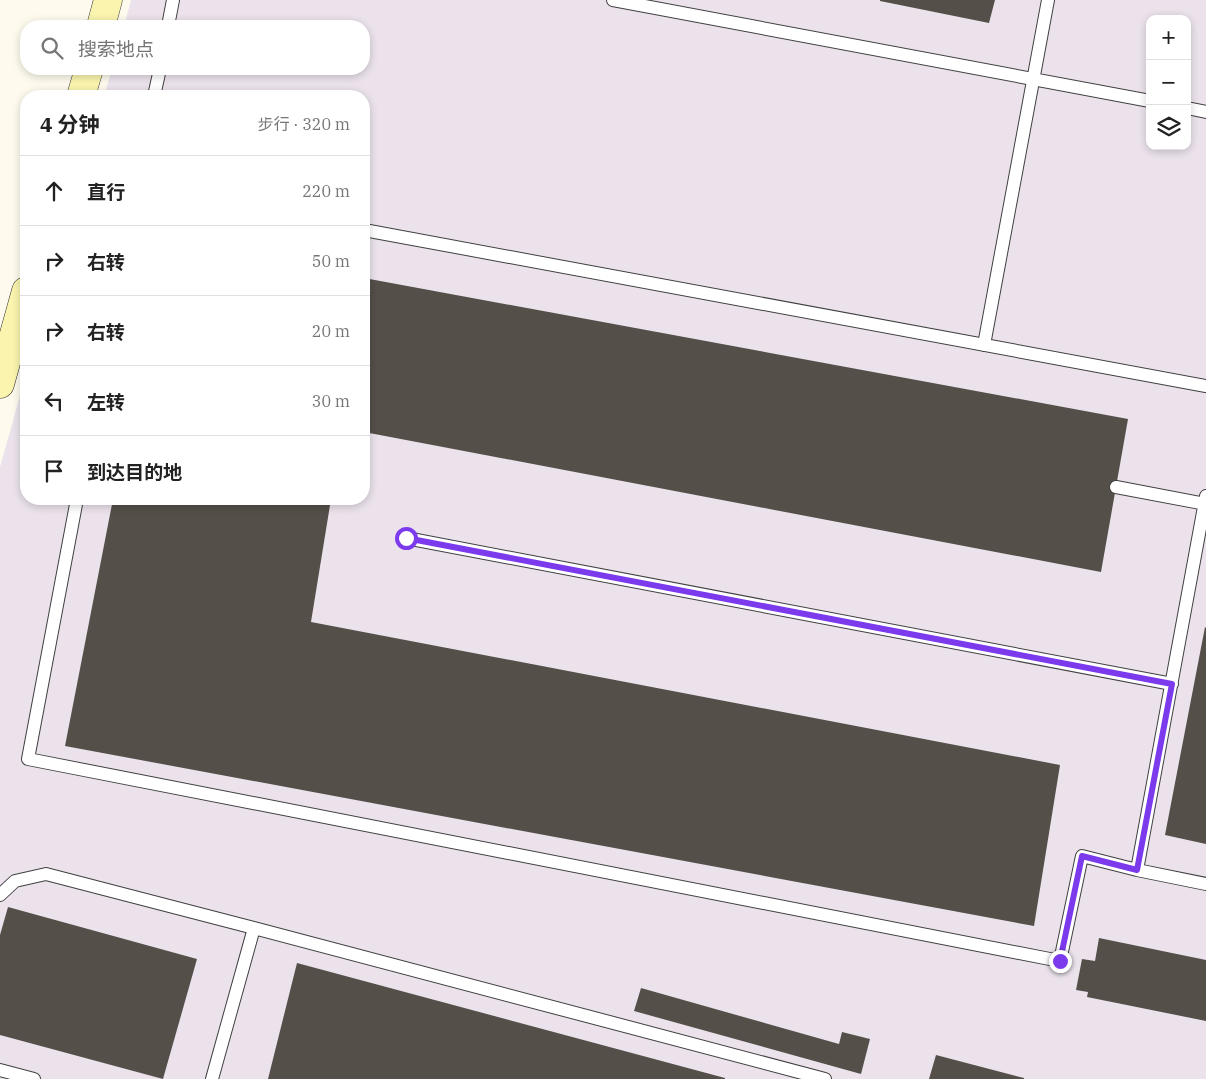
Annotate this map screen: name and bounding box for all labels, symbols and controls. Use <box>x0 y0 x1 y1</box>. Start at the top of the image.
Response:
map controls <box>1146 15 1191 150</box>
button: + <box>1146 15 1191 60</box>
search box <box>20 20 370 75</box>
icon: search <box>38 34 66 62</box>
text: 搜索地点 <box>78 37 154 61</box>
button: − <box>1146 60 1191 105</box>
button: layers <box>1146 105 1191 150</box>
text: 4 分钟 <box>40 110 99 138</box>
text: 步行 · 320 m <box>258 114 350 134</box>
icon: ahead <box>40 177 68 205</box>
text: 直行 <box>87 180 125 204</box>
text: 220 m <box>302 181 350 201</box>
icon: right <box>40 247 68 275</box>
text: 右转 <box>87 250 125 274</box>
text: 50 m <box>312 251 350 271</box>
icon: right <box>40 317 68 345</box>
text: 右转 <box>87 320 125 344</box>
text: 20 m <box>312 321 350 341</box>
icon: left <box>40 387 68 415</box>
text: 左转 <box>87 390 125 414</box>
text: 30 m <box>312 391 350 411</box>
icon: arrive <box>40 457 68 485</box>
text: 到达目的地 <box>87 460 182 484</box>
route start <box>395 527 418 550</box>
route end <box>1049 950 1072 973</box>

